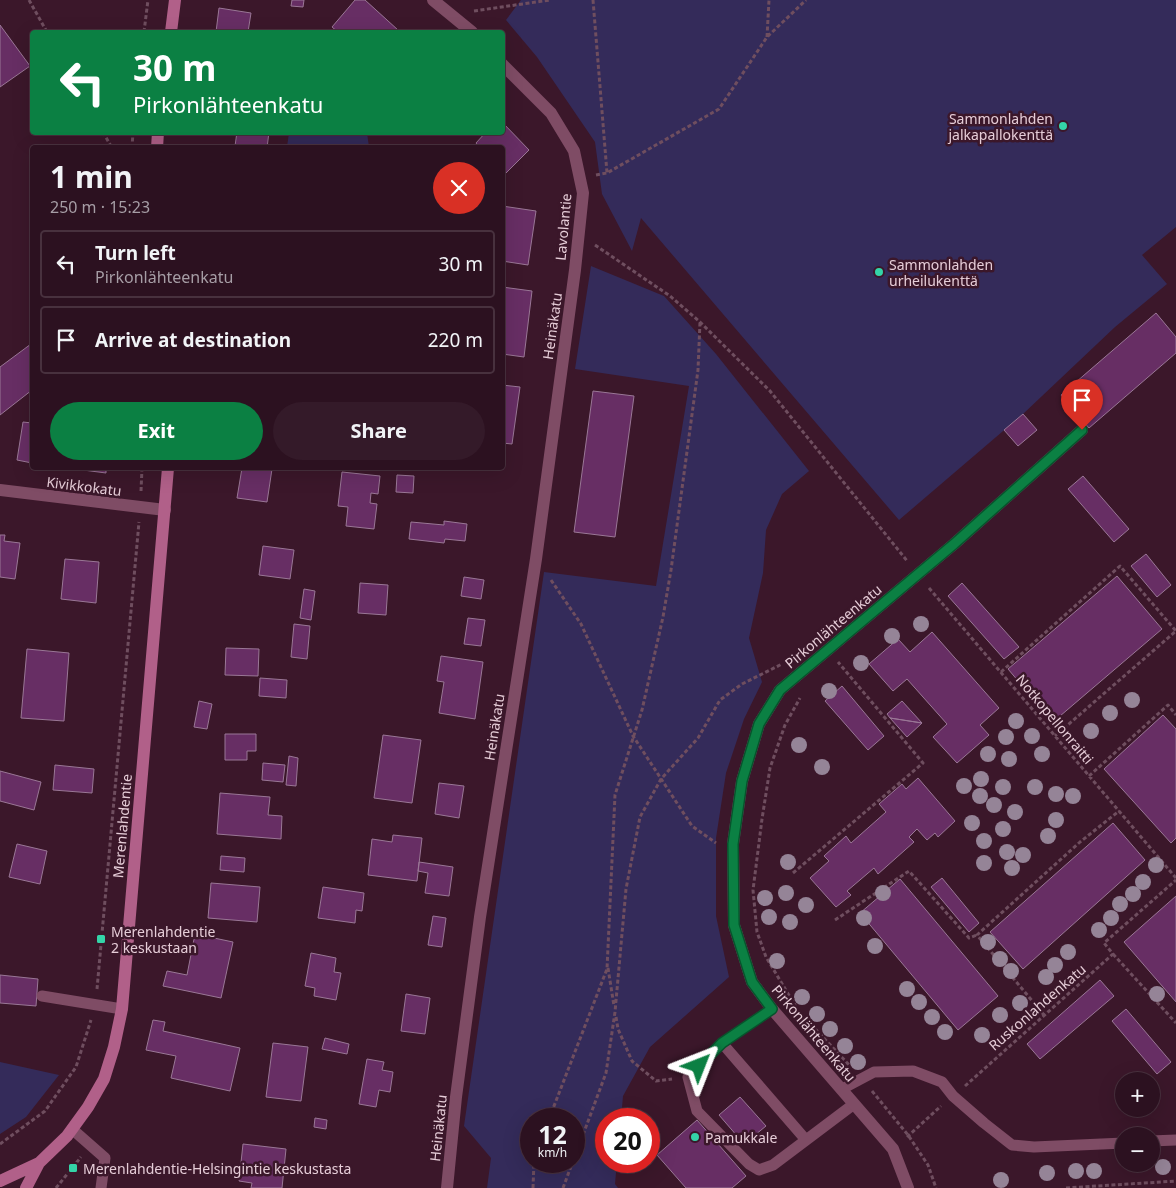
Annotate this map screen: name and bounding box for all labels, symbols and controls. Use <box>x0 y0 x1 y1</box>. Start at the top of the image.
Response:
text: 30 m <box>133 44 216 91</box>
icon: left <box>50 50 115 115</box>
text: Pirkonlähteenkatu <box>133 89 323 119</box>
place label: Sammonlahden jalkapallokenttä <box>947 109 1053 144</box>
marker: Sammonlahden jalkapallokenttä <box>1057 120 1069 132</box>
text: 1 min <box>50 156 133 197</box>
button: close <box>433 162 485 214</box>
street label: Lavolantie <box>551 192 575 261</box>
text: 250 m · 15:23 <box>50 196 150 218</box>
text: Turn left <box>95 240 176 266</box>
icon: left <box>52 250 80 278</box>
text: 30 m <box>439 251 483 277</box>
place label: Sammonlahden urheilukenttä <box>889 255 993 290</box>
text: Pirkonlähteenkatu <box>95 266 233 288</box>
marker: Sammonlahden urheilukenttä <box>873 266 885 278</box>
street label: Heinäkatu <box>538 291 566 361</box>
icon: arrive <box>52 326 80 354</box>
text: Arrive at destination <box>95 327 291 353</box>
text: 220 m <box>428 327 483 353</box>
pin <box>1061 379 1103 430</box>
icon: arrive <box>1068 386 1096 414</box>
button: Exit <box>50 402 263 460</box>
button: Share <box>273 402 485 460</box>
street label: Kivikkokatu <box>45 472 123 500</box>
street label: Pirkonlähteenkatu <box>780 580 886 672</box>
street label: Notkopellonraitti <box>1012 670 1098 768</box>
street label: Heinäkatu <box>479 692 509 762</box>
street label: Merenlahdentie <box>108 773 136 879</box>
place label: Merenlahdentie 2 keskustaan <box>111 922 216 957</box>
marker: Merenlahdentie 2 keskustaan <box>95 933 107 945</box>
street label: Ruskonlahdenkatu <box>984 959 1090 1055</box>
street label: Pirkonlähteenkatu <box>768 980 860 1086</box>
position arrow <box>672 1039 724 1091</box>
map controls <box>1115 1072 1160 1172</box>
button: + <box>1115 1072 1160 1117</box>
street label: Heinäkatu <box>425 1093 451 1163</box>
speed limit sign: 20 <box>595 1108 660 1173</box>
text: 12 <box>538 1117 567 1151</box>
button: − <box>1115 1127 1160 1172</box>
place label: Pamukkale <box>705 1128 777 1147</box>
marker: Pamukkale <box>689 1131 701 1143</box>
text: km/h <box>538 1144 567 1161</box>
place label: Merenlahdentie-Helsingintie keskustasta <box>83 1159 351 1178</box>
marker: Merenlahdentie-Helsingintie keskustasta <box>67 1162 79 1174</box>

